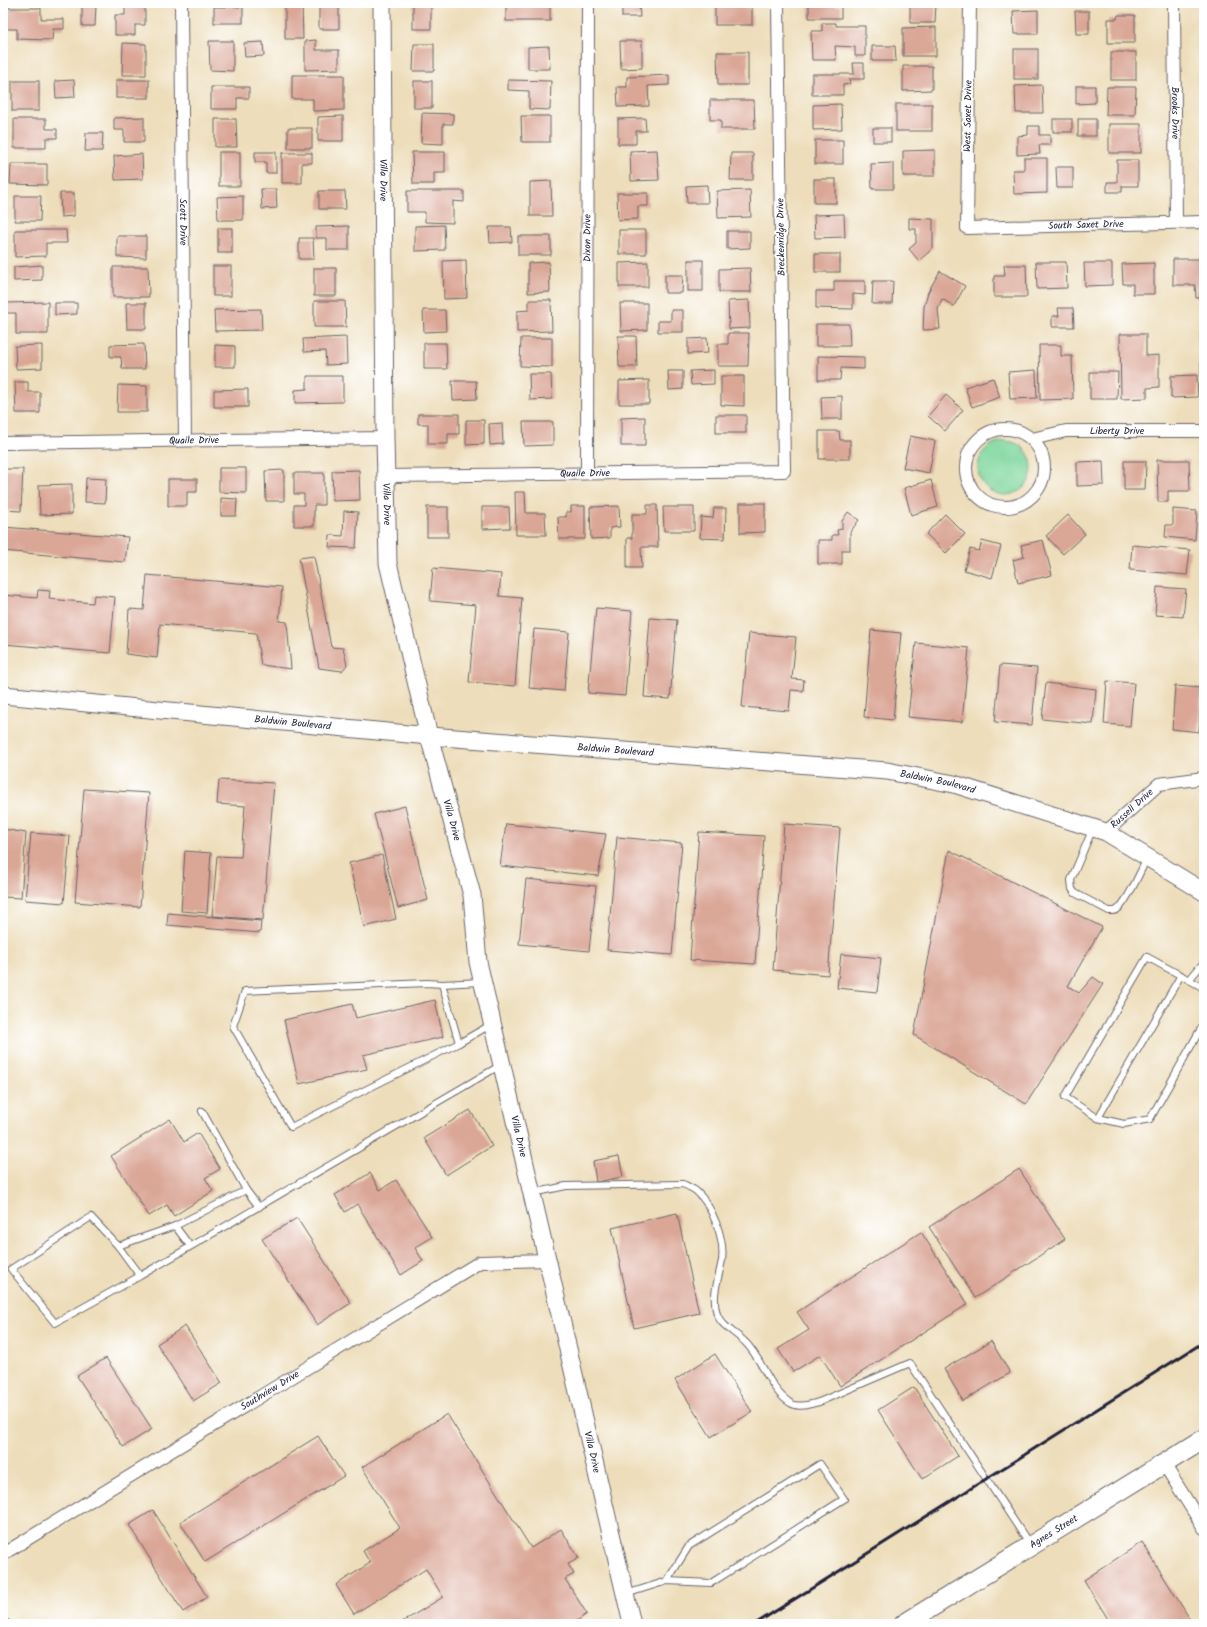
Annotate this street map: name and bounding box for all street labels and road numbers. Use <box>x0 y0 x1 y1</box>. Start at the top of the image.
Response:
street label: West Saxet Drive <box>959 79 977 152</box>
street label: Brooks Drive <box>1167 87 1183 140</box>
street label: Villa Drive <box>375 159 391 202</box>
street label: Breckenridge Drive <box>772 197 790 276</box>
street label: Scott Drive <box>175 198 191 246</box>
street label: Dixon Drive <box>579 214 596 262</box>
street label: South Saxet Drive <box>1048 216 1124 234</box>
street label: Liberty Drive <box>1090 423 1145 439</box>
street label: Quaile Drive <box>169 432 220 449</box>
street label: Quaile Drive <box>560 465 611 482</box>
street label: Villa Drive <box>378 483 395 526</box>
street label: Baldwin Boulevard <box>254 711 333 735</box>
street label: Baldwin Boulevard <box>577 739 655 761</box>
street label: Baldwin Boulevard <box>898 766 978 799</box>
street label: Russell Drive <box>1107 784 1158 832</box>
street label: Villa Drive <box>439 798 465 843</box>
street label: Villa Drive <box>506 1114 531 1159</box>
street label: Southview Drive <box>237 1366 303 1415</box>
street label: Villa Drive <box>579 1430 605 1475</box>
street label: Agnes Street <box>1026 1510 1081 1553</box>

